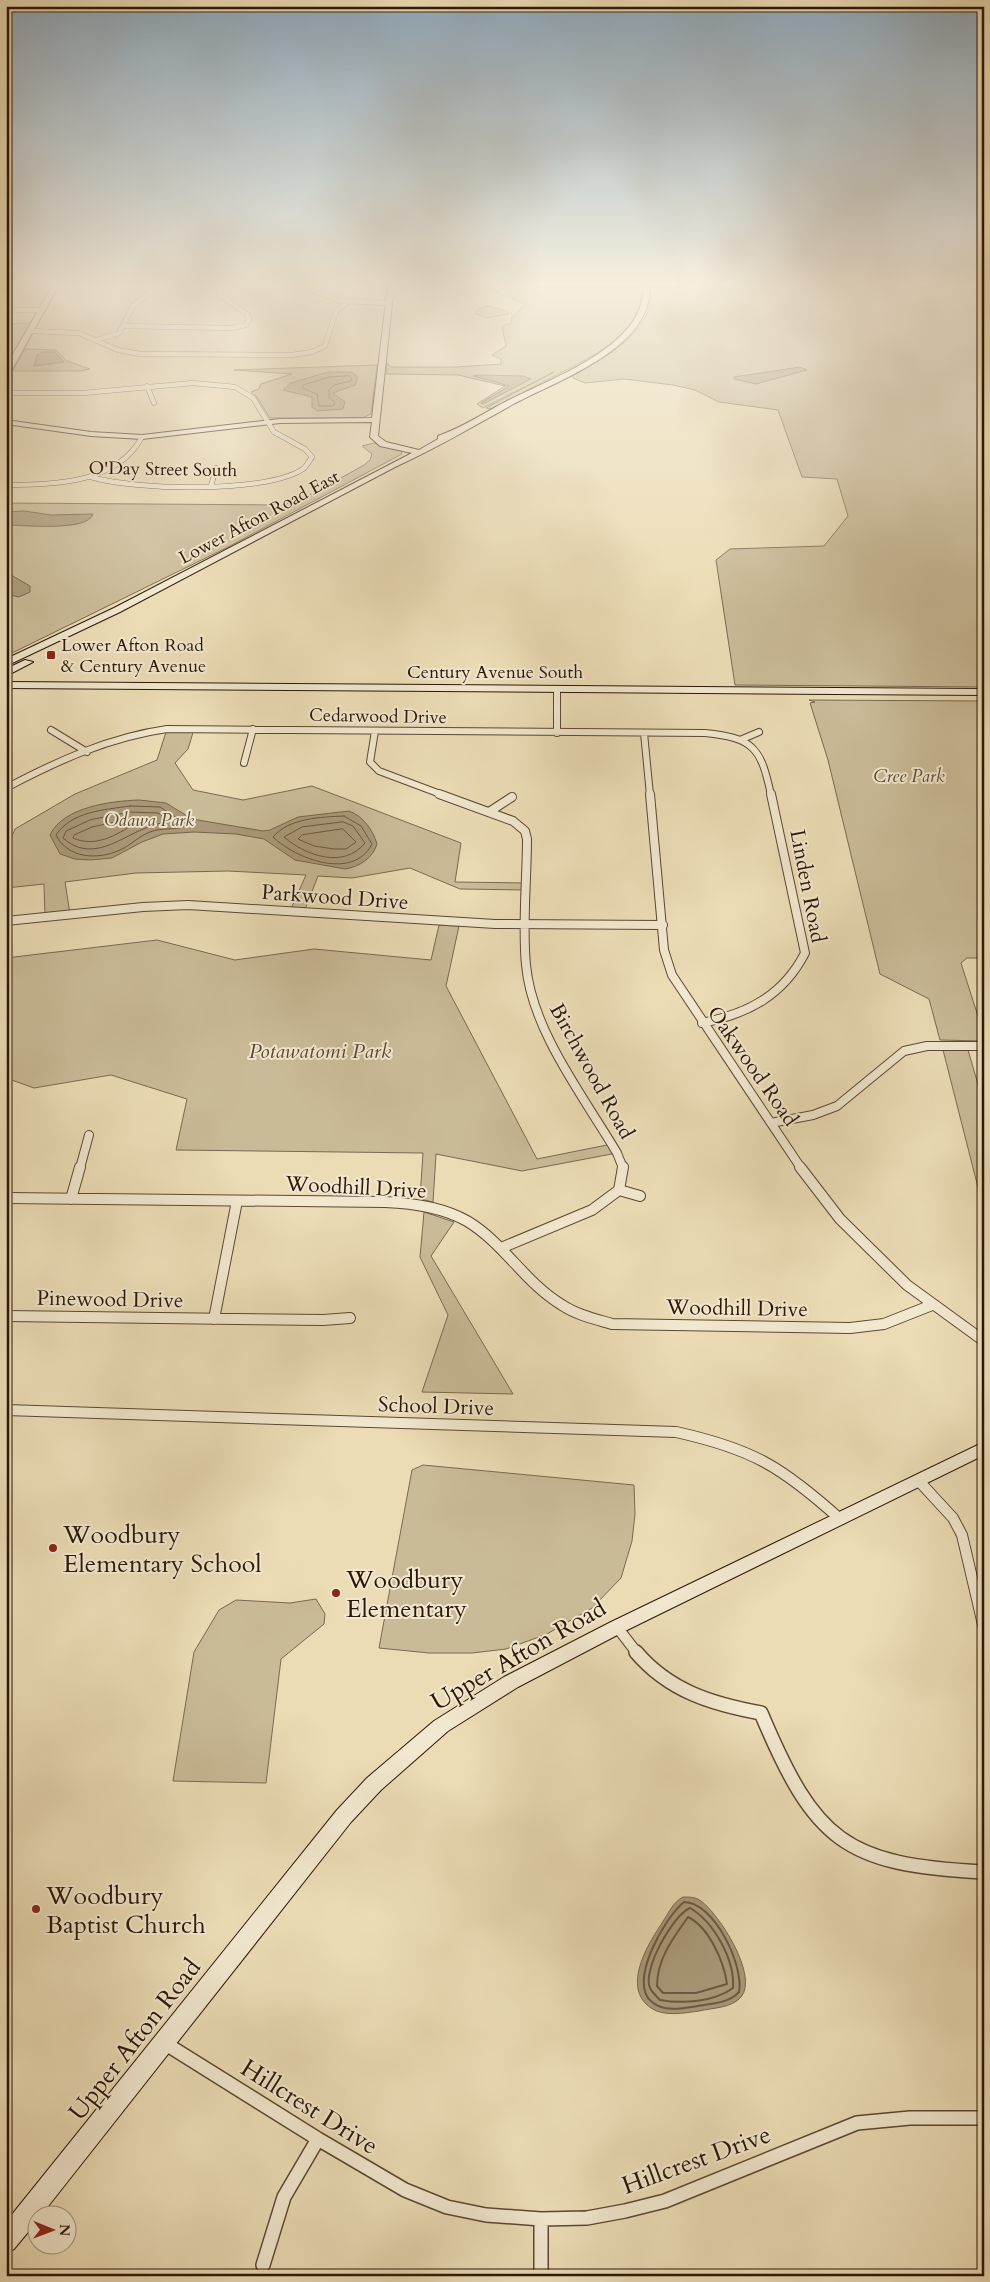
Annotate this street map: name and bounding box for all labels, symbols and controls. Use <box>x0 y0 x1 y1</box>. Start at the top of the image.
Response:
street label: O'Day Street South <box>88 456 238 483</box>
street label: Lower Afton Road East <box>175 464 344 570</box>
place label: Lower Afton Road & Century Avenue <box>61 633 206 679</box>
marker: Lower Afton Road & Century Avenue <box>45 649 57 661</box>
street label: Century Avenue South <box>407 660 583 685</box>
street label: Cedarwood Drive <box>309 703 447 730</box>
park label: Cree Park <box>873 764 945 789</box>
park label: Odawa Park <box>104 808 194 833</box>
street label: Linden Road <box>782 827 833 945</box>
street label: Parkwood Drive <box>260 878 410 917</box>
street label: Birchwood Road <box>542 998 641 1145</box>
street label: Oakwood Road <box>700 1000 805 1132</box>
park label: Potawatomi Park <box>249 1037 392 1066</box>
street label: Woodhill Drive <box>284 1169 427 1206</box>
street label: Pinewood Drive <box>36 1284 184 1315</box>
street label: Woodhill Drive <box>665 1293 808 1324</box>
street label: School Drive <box>377 1390 495 1423</box>
place label: Woodbury Elementary School <box>62 1518 262 1581</box>
marker: Woodbury Elementary School <box>47 1542 59 1554</box>
place label: Woodbury Elementary <box>345 1563 467 1626</box>
marker: Woodbury Elementary <box>330 1587 342 1599</box>
street label: Upper Afton Road <box>425 1591 613 1719</box>
place label: Woodbury Baptist Church <box>45 1879 206 1942</box>
marker: Woodbury Baptist Church <box>30 1903 42 1915</box>
street label: Upper Afton Road <box>61 1951 209 2128</box>
street label: Hillcrest Drive <box>234 2051 385 2163</box>
street label: Hillcrest Drive <box>617 2117 775 2203</box>
north arrow <box>28 2204 78 2254</box>
text: N <box>55 2224 74 2236</box>

